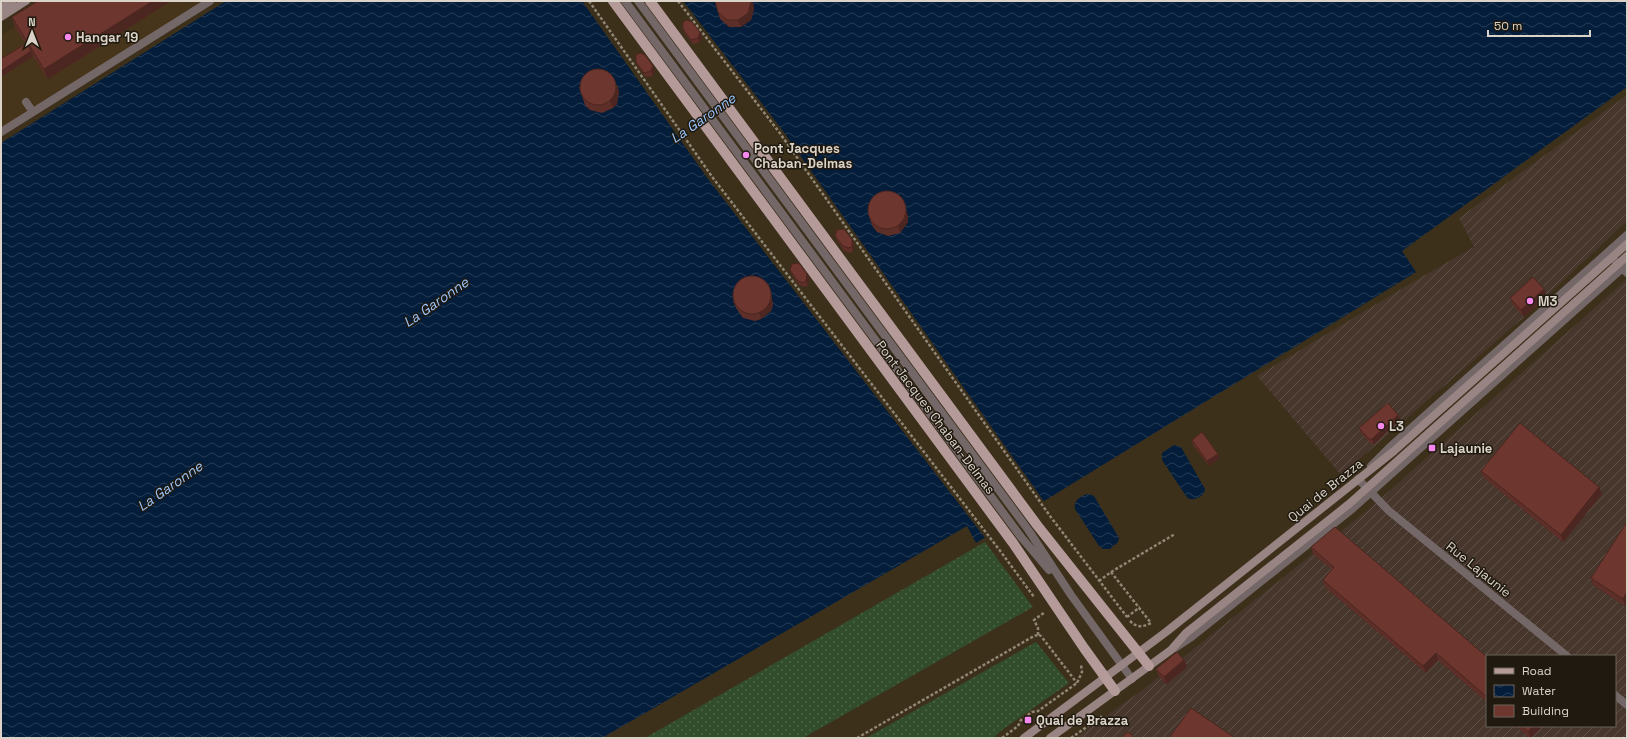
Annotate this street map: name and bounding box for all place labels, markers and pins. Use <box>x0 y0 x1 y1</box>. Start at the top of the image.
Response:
place label: Hangar 19 <box>76 29 138 46</box>
marker: Hangar 19 <box>63 32 73 42</box>
place label: Pont Jacques Chaban-Delmas <box>754 140 853 172</box>
marker: Pont Jacques Chaban-Delmas <box>741 150 751 160</box>
place label: M3 <box>1538 293 1557 310</box>
marker: M3 <box>1525 296 1535 306</box>
place label: L3 <box>1389 418 1404 435</box>
marker: L3 <box>1376 421 1386 431</box>
place label: Lajaunie <box>1440 440 1492 457</box>
marker: Lajaunie <box>1427 443 1437 453</box>
place label: Quai de Brazza <box>1036 712 1129 729</box>
marker: Quai de Brazza <box>1023 715 1033 725</box>

